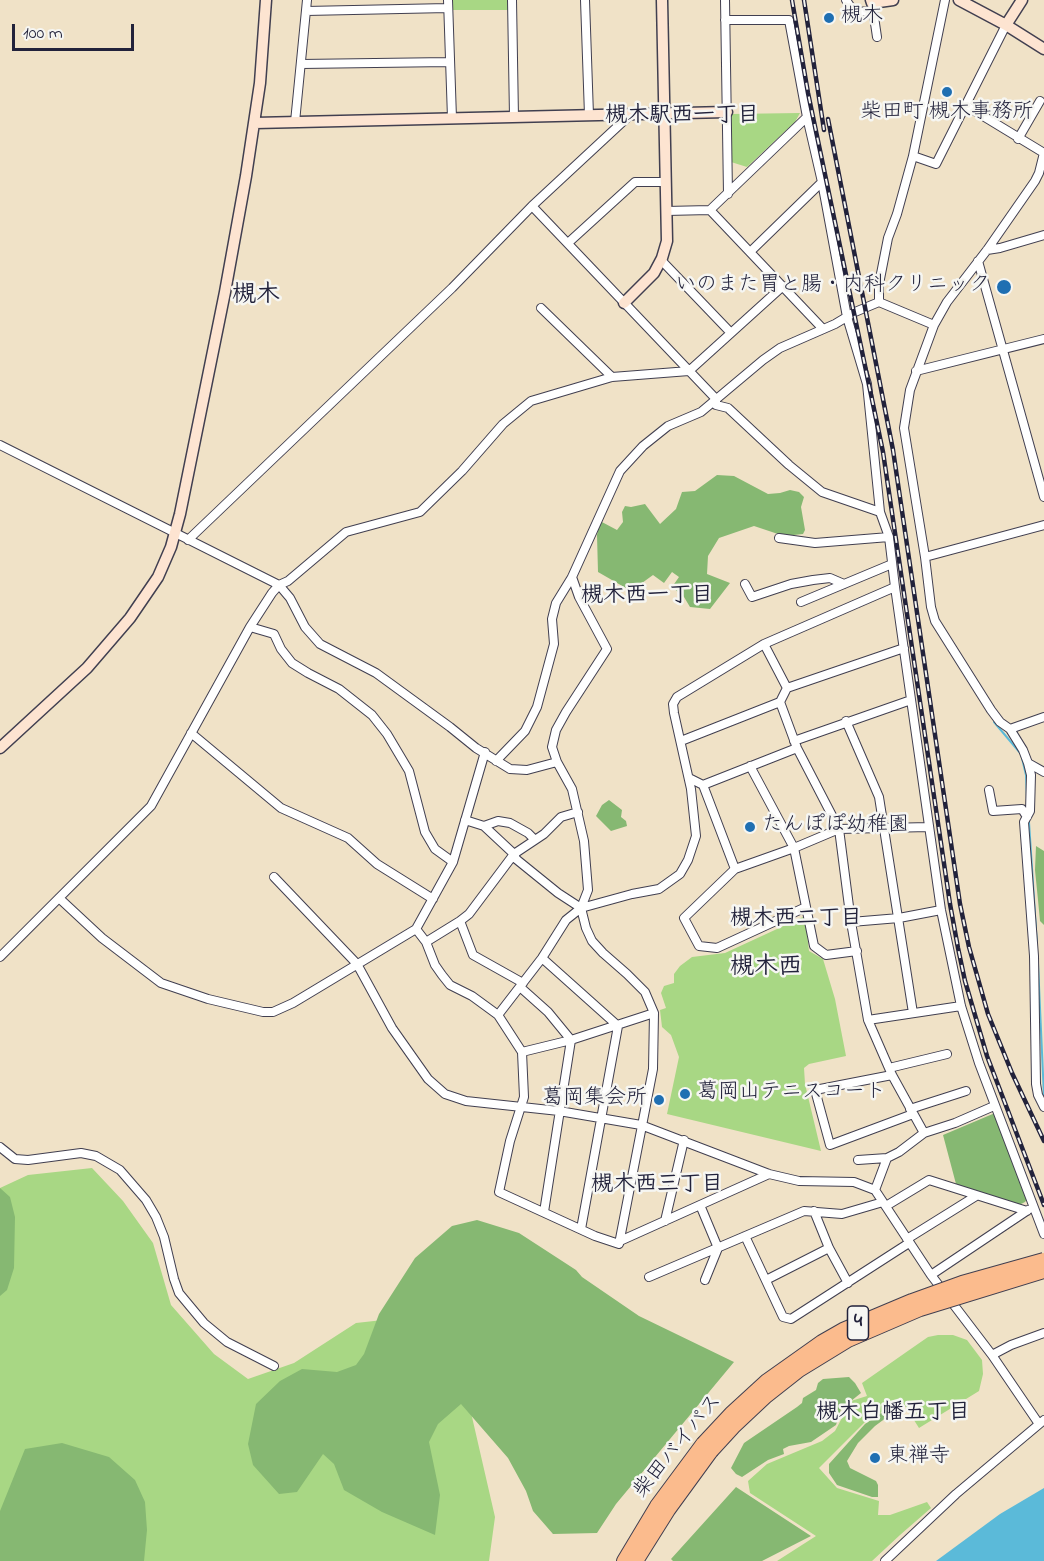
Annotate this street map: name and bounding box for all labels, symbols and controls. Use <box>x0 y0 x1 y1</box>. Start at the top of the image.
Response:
place label: 槻木 <box>841 5 883 31</box>
marker: 槻木 <box>822 11 836 25</box>
scale bar <box>15 12 136 50</box>
text: 100 m <box>23 21 63 47</box>
marker: 柴田町 槻木事務所 <box>940 85 954 99</box>
place label: 柴田町 槻木事務所 <box>860 101 1034 127</box>
district label: 槻木駅西一丁目 <box>605 104 759 130</box>
place label: いのまた胃と腸・内科クリニック <box>675 274 990 300</box>
marker: いのまた胃と腸・内科クリニック <box>995 278 1013 296</box>
district label: 槻木 <box>232 283 280 311</box>
district label: 槻木西一丁目 <box>581 584 713 610</box>
place label: たんぽぽ幼稚園 <box>762 814 909 840</box>
marker: たんぽぽ幼稚園 <box>743 820 757 834</box>
district label: 槻木西二丁目 <box>730 907 862 933</box>
district label: 槻木西 <box>730 955 802 983</box>
place label: 葛岡山テニスコート <box>697 1081 886 1107</box>
place label: 葛岡集会所 <box>542 1087 647 1113</box>
marker: 葛岡山テニスコート <box>678 1087 692 1101</box>
marker: 葛岡集会所 <box>652 1093 666 1107</box>
district label: 槻木西三丁目 <box>591 1173 723 1199</box>
road number: 4 <box>848 1306 868 1340</box>
street label: 柴田バイパス <box>630 1390 728 1504</box>
district label: 槻木白幡五丁目 <box>816 1401 970 1427</box>
place label: 東禅寺 <box>887 1445 950 1471</box>
marker: 東禅寺 <box>868 1451 882 1465</box>

